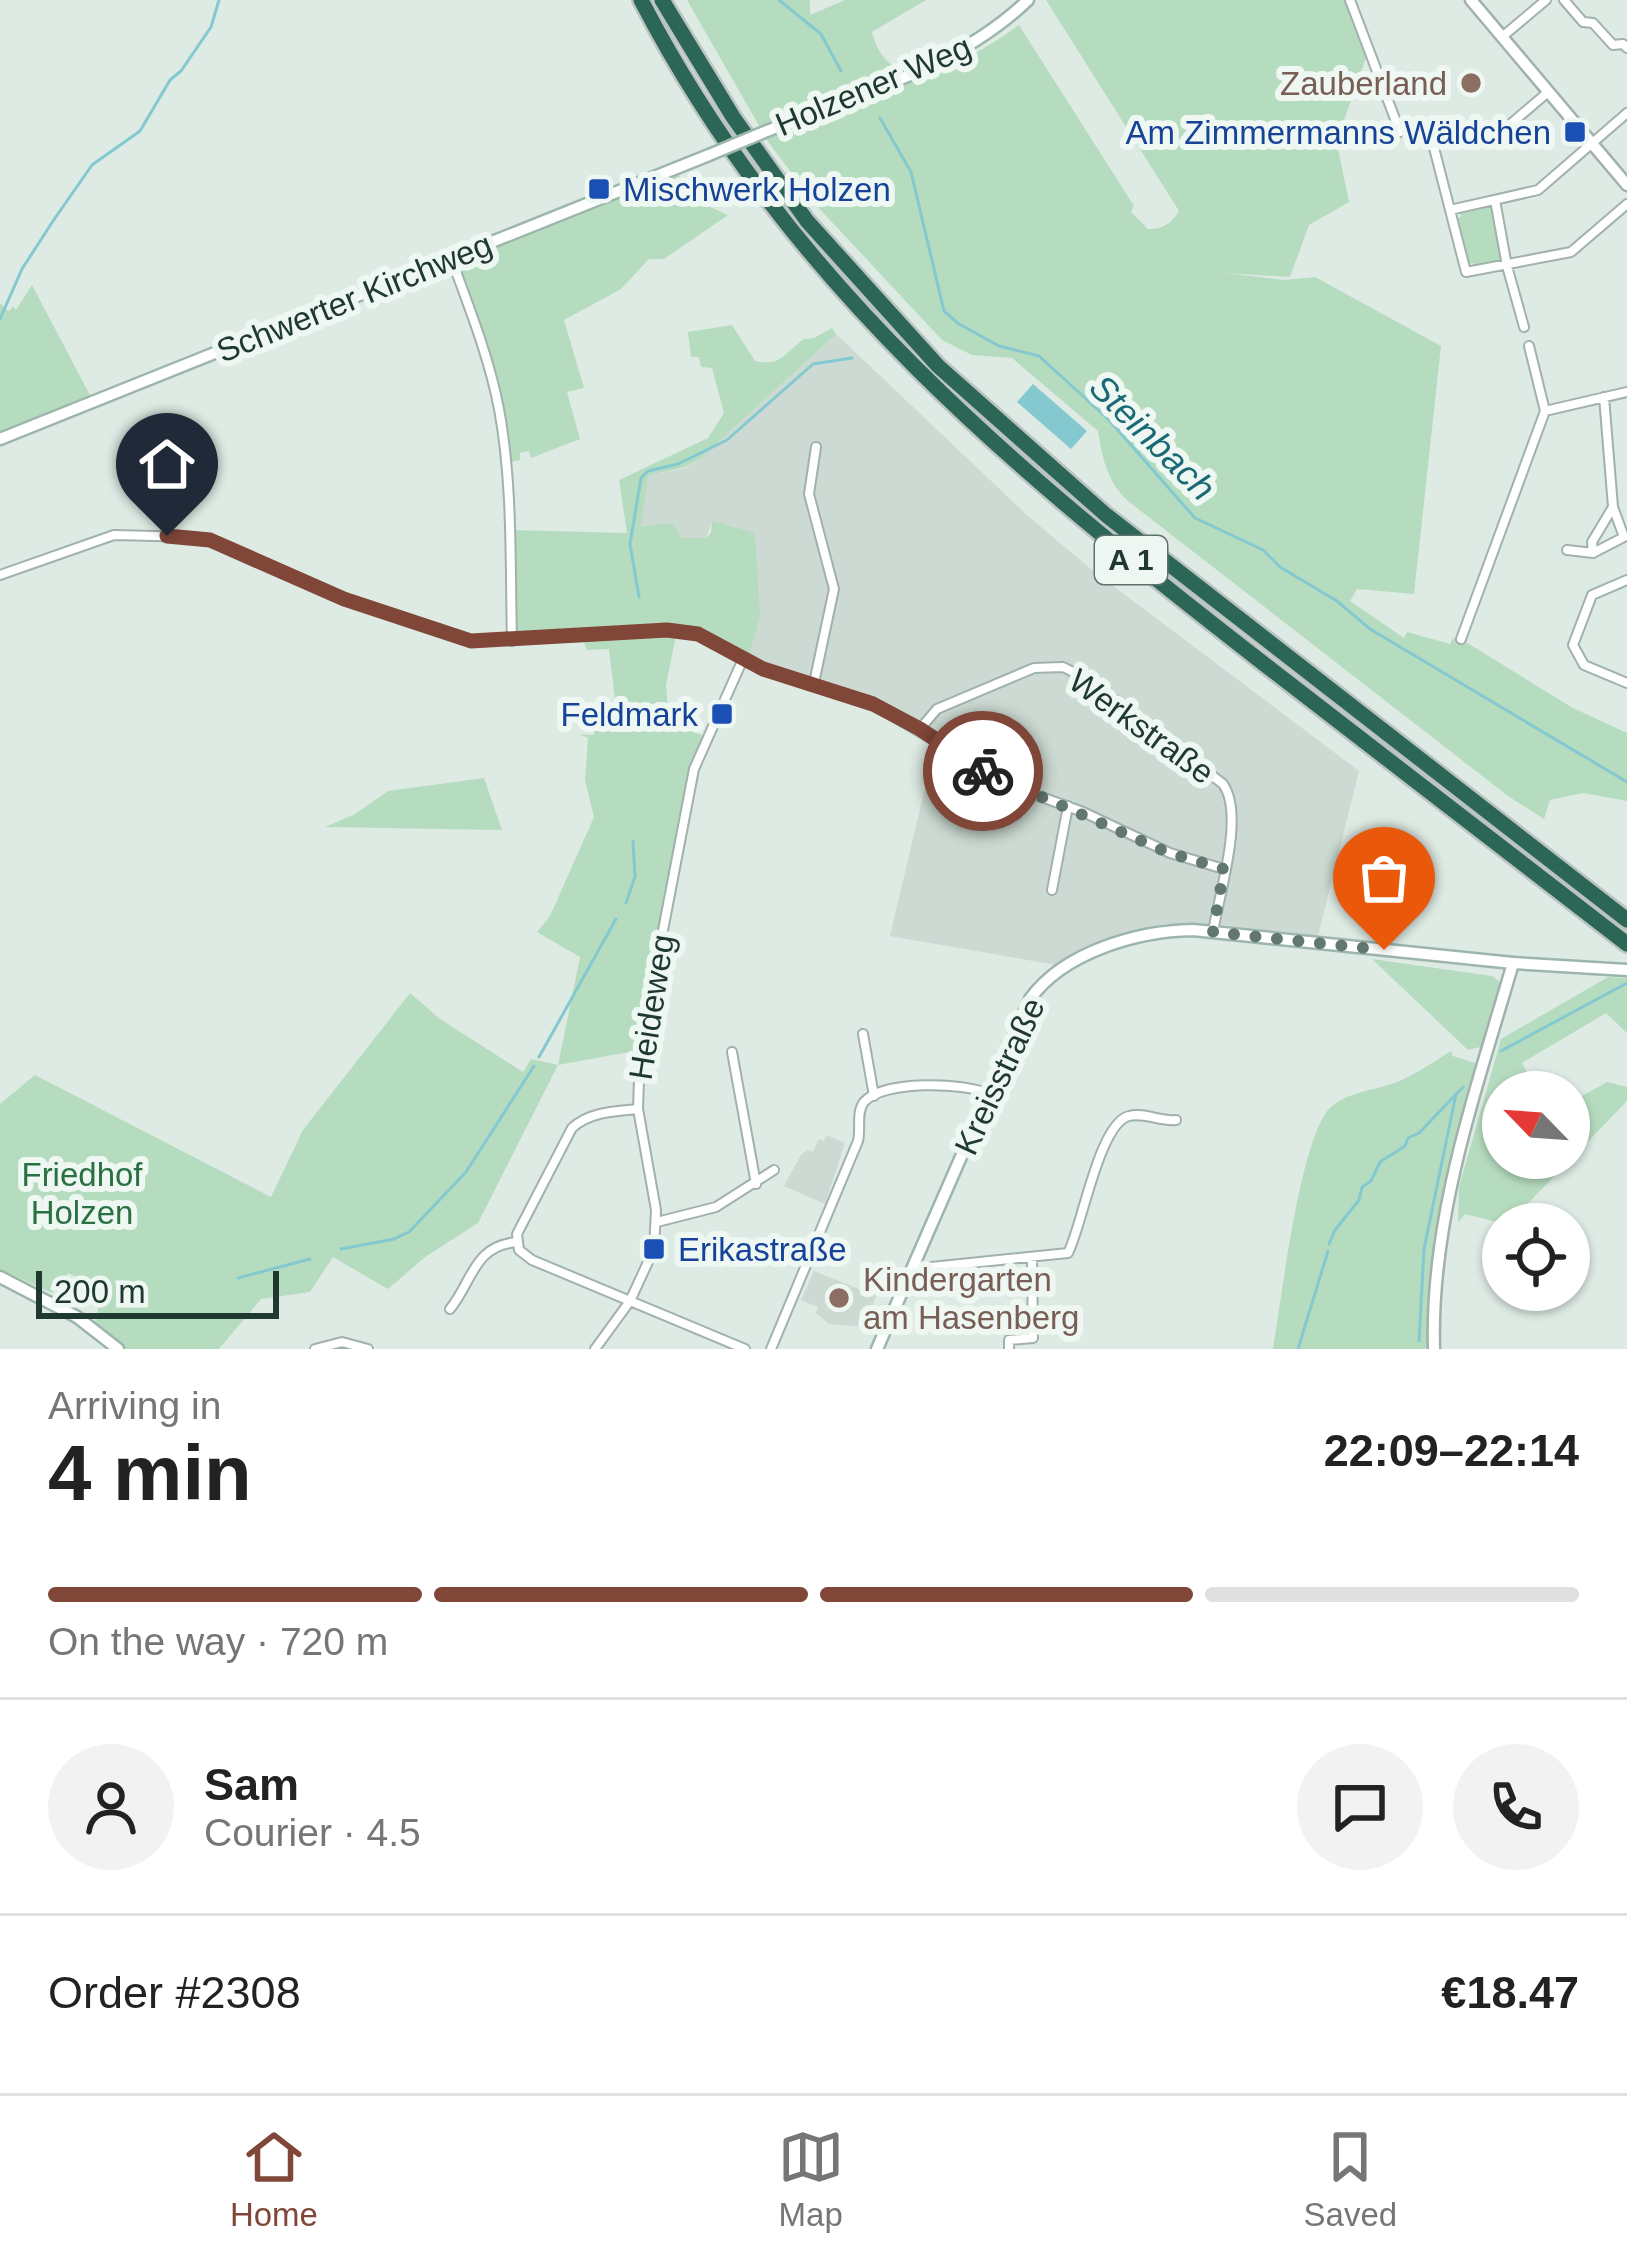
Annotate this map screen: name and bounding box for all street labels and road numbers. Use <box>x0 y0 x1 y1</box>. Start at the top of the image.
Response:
street label: Holzener Weg <box>770 28 976 143</box>
street label: Schwerter Kirchweg <box>211 225 497 370</box>
road number: A 1 <box>1095 536 1167 584</box>
street label: Werkstraße <box>1062 661 1221 791</box>
street label: Heideweg <box>622 932 681 1082</box>
street label: Kreisstraße <box>947 992 1052 1160</box>

